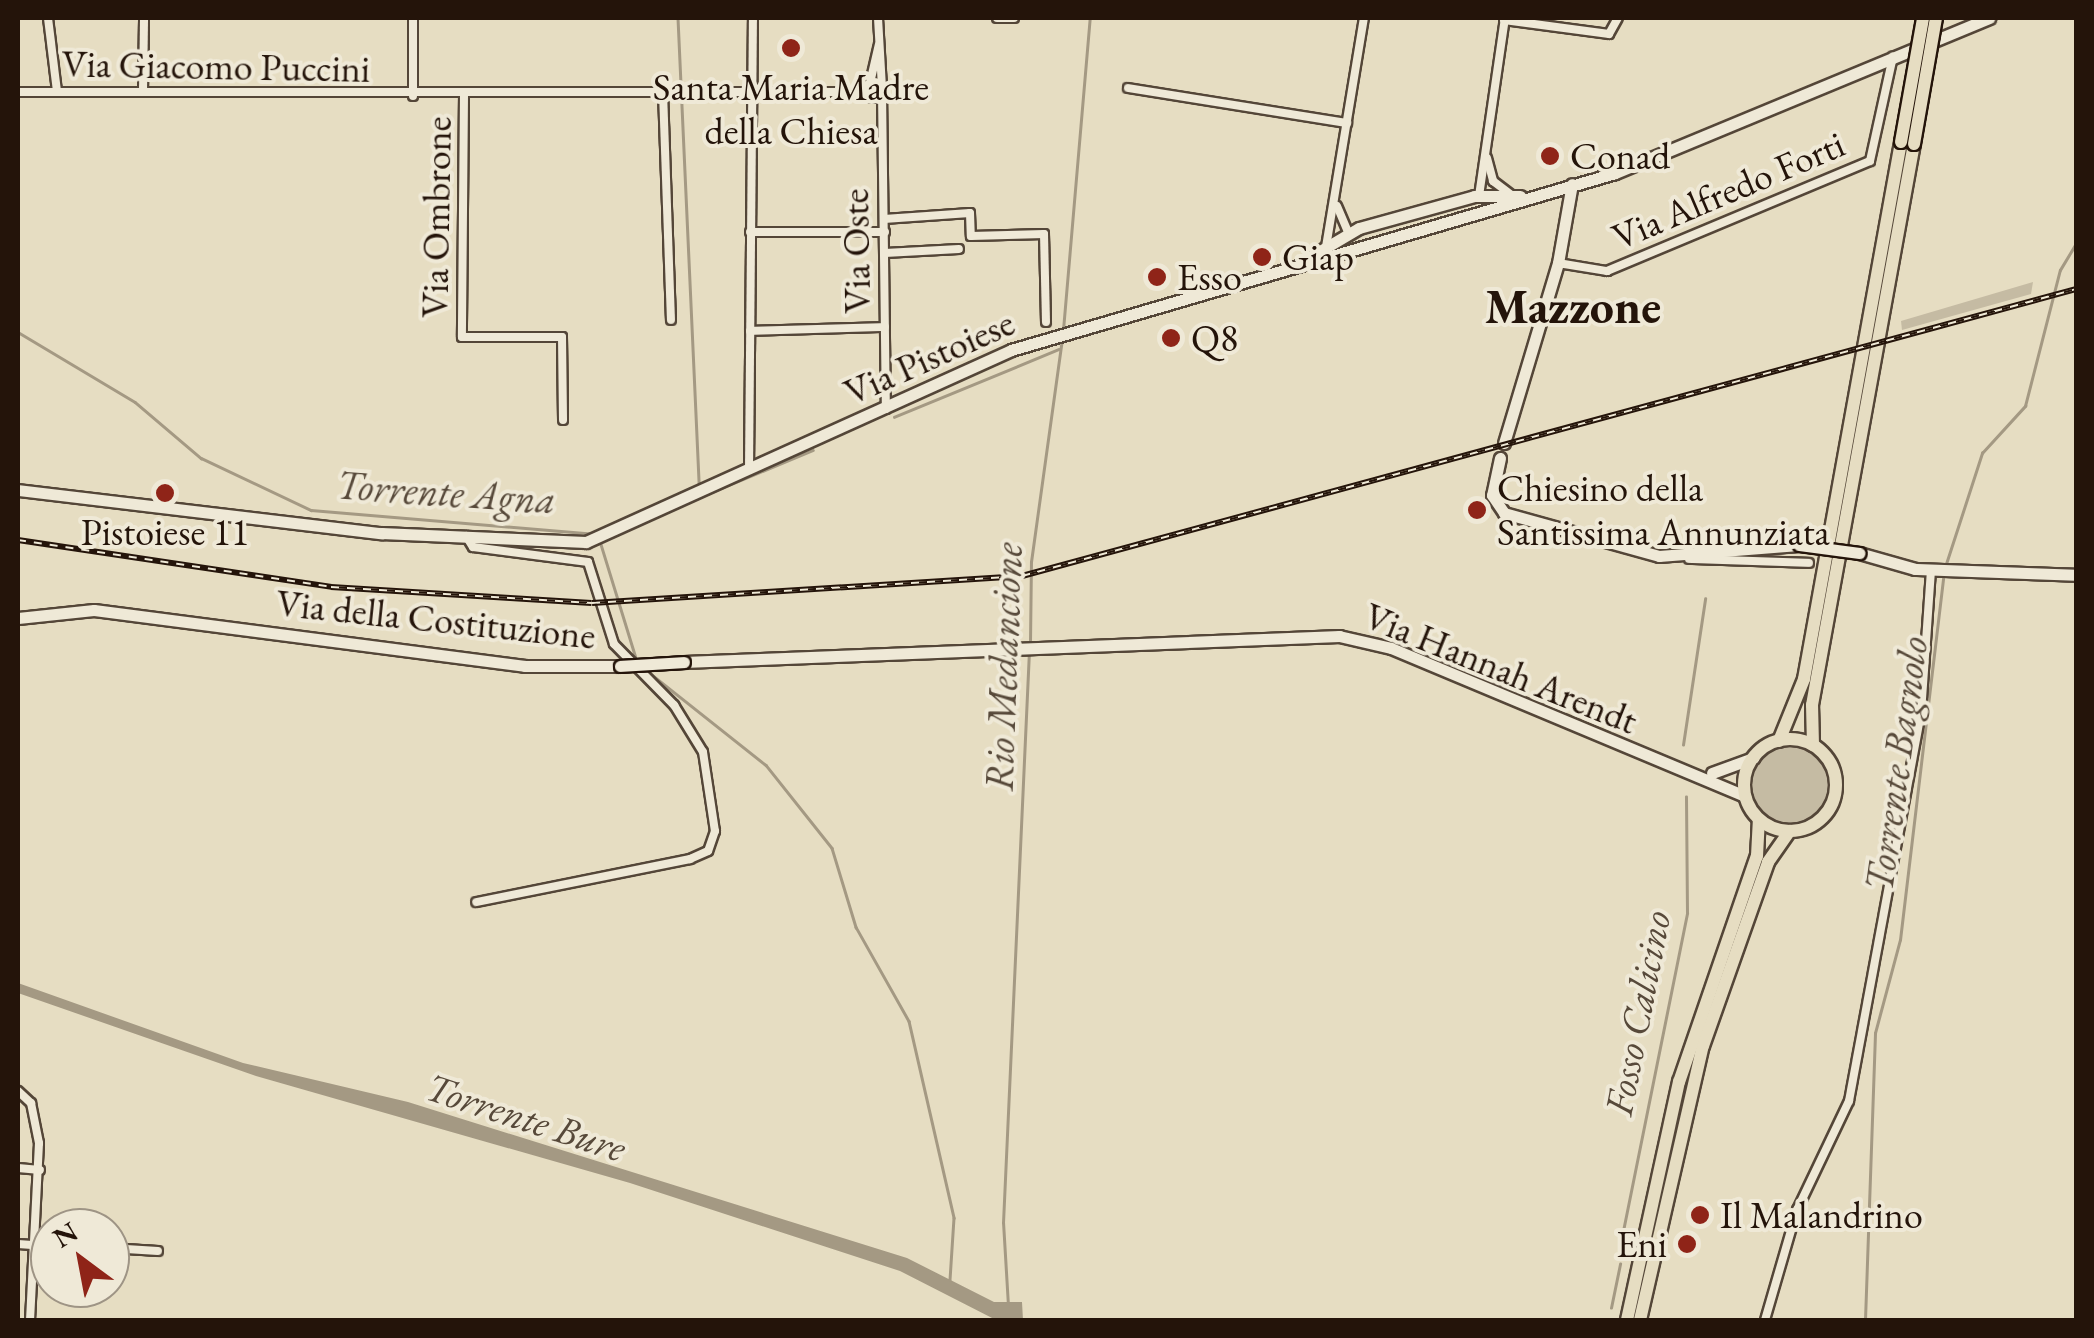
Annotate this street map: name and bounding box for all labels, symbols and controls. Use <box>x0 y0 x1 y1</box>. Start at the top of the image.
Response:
marker: Santa Maria Madre della Chiesa <box>780 37 802 59</box>
street label: Via Giacomo Puccini <box>61 41 371 91</box>
place label: Santa Maria Madre della Chiesa <box>653 64 929 153</box>
street label: Via Ombrone <box>411 116 461 318</box>
street label: Via Alfredo Forti <box>1605 121 1851 259</box>
place label: Conad <box>1570 133 1670 179</box>
marker: Conad <box>1539 145 1561 167</box>
street label: Via Oste <box>832 188 880 314</box>
place label: Giap <box>1282 234 1354 280</box>
marker: Giap <box>1251 246 1273 268</box>
place label: Esso <box>1177 254 1242 300</box>
marker: Esso <box>1146 266 1168 288</box>
district label: Mazzone <box>1485 278 1661 336</box>
street label: Via Pistoiese <box>837 299 1021 415</box>
place label: Q8 <box>1191 315 1238 361</box>
marker: Q8 <box>1160 327 1182 349</box>
water label: Torrente Agna <box>335 460 557 524</box>
place label: Chiesino della Santissima Annunziata <box>1497 465 1830 554</box>
marker: Pistoiese 11 <box>154 482 176 504</box>
marker: Chiesino della Santissima Annunziata <box>1466 499 1488 521</box>
place label: Pistoiese 11 <box>81 509 249 555</box>
water label: Rio Medancione <box>975 542 1031 792</box>
street label: Via della Costituzione <box>274 580 598 658</box>
street label: Via Hannah Arendt <box>1358 592 1644 744</box>
water label: Torrente Bagnolo <box>1854 633 1938 895</box>
water label: Fosso Calicino <box>1594 907 1680 1119</box>
water label: Torrente Bure <box>420 1062 632 1172</box>
place label: Il Malandrino <box>1720 1192 1923 1238</box>
marker: Il Malandrino <box>1689 1204 1711 1226</box>
north arrow <box>30 1208 130 1308</box>
text: N <box>46 1213 84 1256</box>
place label: Eni <box>1616 1221 1667 1267</box>
marker: Eni <box>1676 1233 1698 1255</box>

